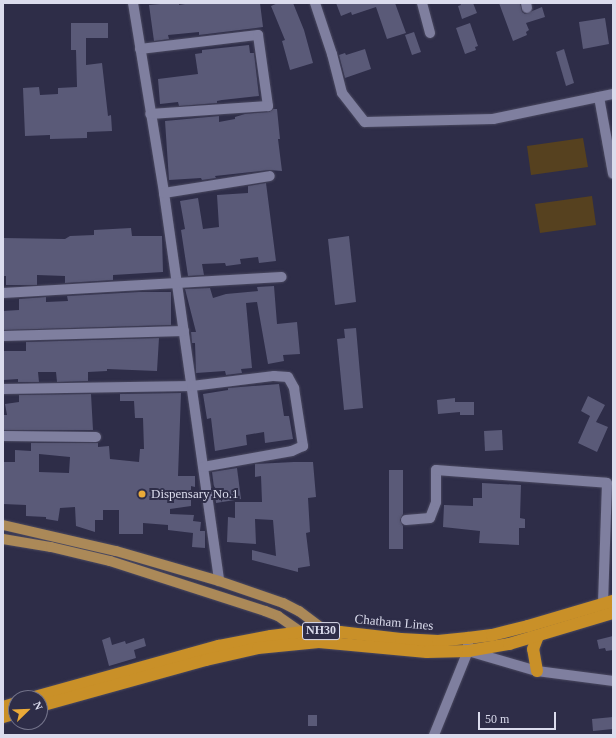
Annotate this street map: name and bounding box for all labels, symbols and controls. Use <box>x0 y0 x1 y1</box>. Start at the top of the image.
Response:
place label: Dispensary No.1 <box>151 486 238 502</box>
marker: Dispensary No.1 <box>136 488 148 500</box>
street label: Chatham Lines <box>354 612 434 634</box>
road number: NH30 <box>302 621 340 641</box>
north arrow <box>8 690 48 730</box>
text: N <box>31 700 45 712</box>
scale bar <box>480 704 558 730</box>
text: 50 m <box>485 712 509 726</box>

